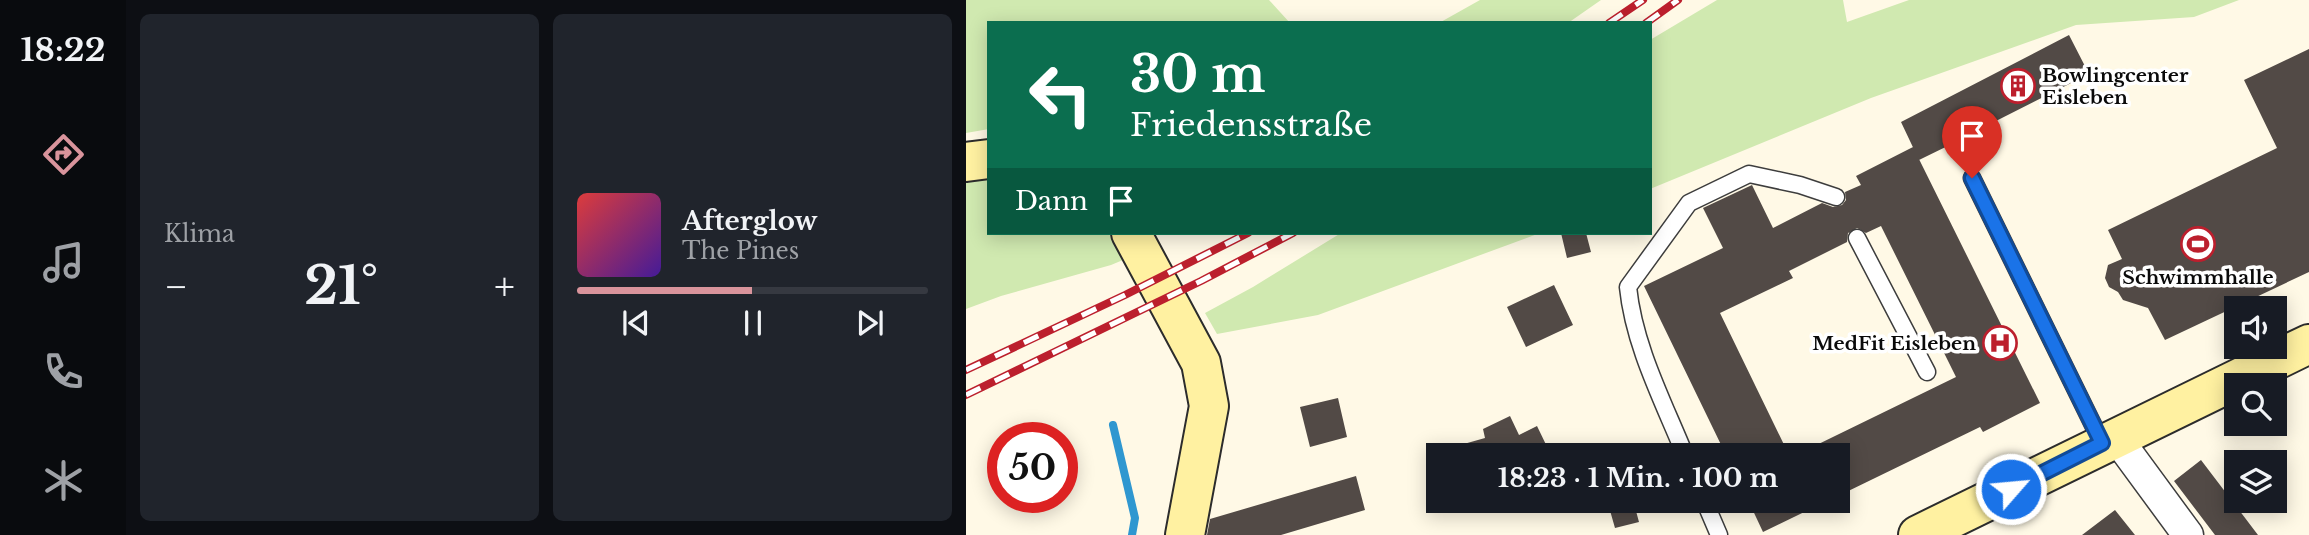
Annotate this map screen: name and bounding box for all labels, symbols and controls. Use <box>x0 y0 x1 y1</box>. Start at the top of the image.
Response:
text: 18:22 <box>20 30 106 70</box>
text: 30 m <box>1130 44 1265 105</box>
icon: left <box>1015 49 1106 140</box>
place label: Bowlingcenter Eisleben <box>2042 64 2189 109</box>
building icon: Bowlingcenter Eisleben <box>1999 67 2037 105</box>
text: Friedensstraße <box>1130 105 1372 145</box>
pin <box>1942 106 2002 178</box>
icon: arrive <box>1953 117 1991 155</box>
icon: directions <box>39 130 88 179</box>
icon: arrive <box>1102 182 1140 220</box>
text: Dann <box>1015 185 1088 217</box>
text: Afterglow <box>682 205 818 237</box>
text: Klima <box>164 220 235 248</box>
sports icon: Schwimmhalle <box>2179 225 2217 263</box>
text: The Pines <box>682 237 799 265</box>
icon: music <box>39 238 88 287</box>
text: 21° <box>304 254 378 318</box>
text: − <box>164 263 188 310</box>
text: + <box>494 263 515 310</box>
place label: Schwimmhalle <box>2122 266 2274 289</box>
map controls <box>2224 296 2287 513</box>
button: sound <box>2224 296 2287 359</box>
icon: previous <box>617 304 655 342</box>
icon: pause <box>734 304 772 342</box>
icon: next <box>851 304 889 342</box>
hospital icon: MedFit Eisleben <box>1981 324 2019 362</box>
place label: MedFit Eisleben <box>1812 332 1976 355</box>
icon: phone <box>39 347 88 396</box>
button: search <box>2224 373 2287 436</box>
speed limit sign: 50 <box>987 422 1078 513</box>
button: layers <box>2224 450 2287 513</box>
position arrow <box>1974 452 2048 526</box>
icon: climate <box>39 456 88 505</box>
text: 18:23 · 1 Min. · 100 m <box>1498 462 1778 494</box>

